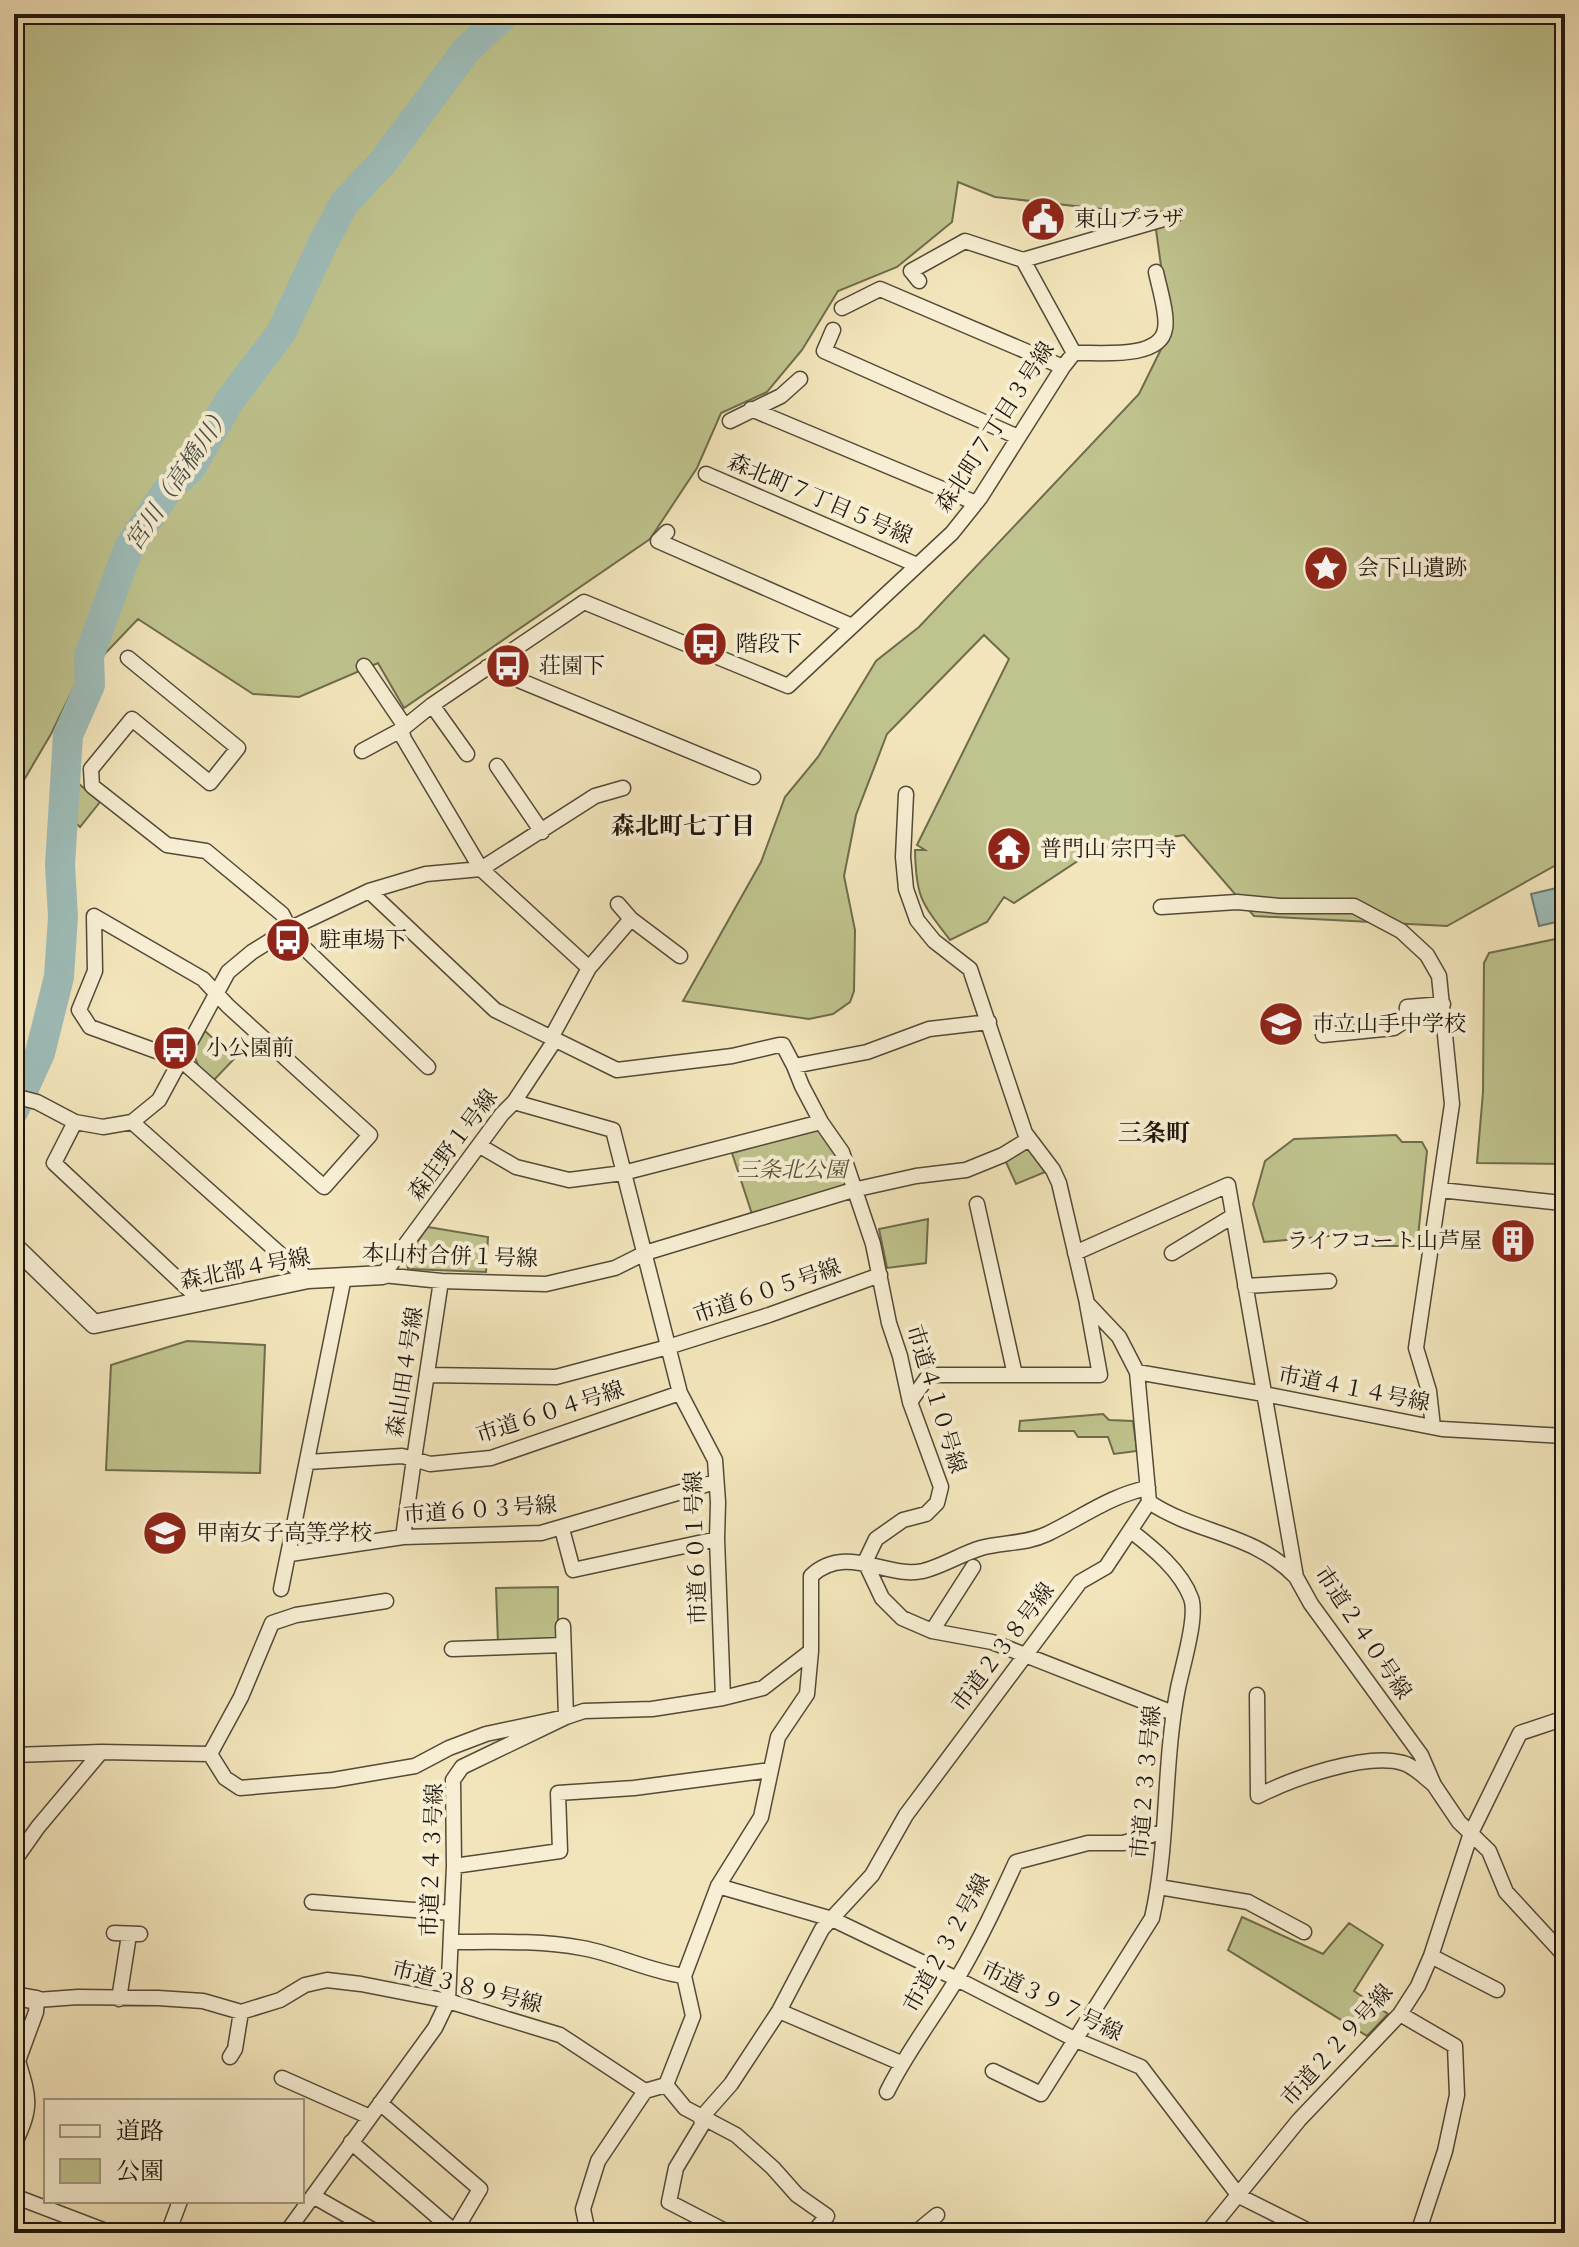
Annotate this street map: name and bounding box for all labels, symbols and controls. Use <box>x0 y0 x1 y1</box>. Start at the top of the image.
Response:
public building icon: 東山プラザ <box>1019 195 1067 243</box>
place label: 東山プラザ <box>1074 206 1184 232</box>
street label: 森北町７丁目３号線 <box>930 337 1060 517</box>
water label: 宮川（高橋川） <box>119 401 237 555</box>
street label: 森北町７丁目５号線 <box>724 448 916 550</box>
place icon: 会下山遺跡 <box>1302 544 1350 592</box>
place label: 会下山遺跡 <box>1357 555 1467 581</box>
bus stop icon: 階段下 <box>681 620 729 668</box>
place label: 階段下 <box>736 631 802 657</box>
bus stop icon: 荘園下 <box>484 642 532 690</box>
place label: 荘園下 <box>539 653 605 679</box>
district label: 森北町七丁目 <box>611 812 755 840</box>
temple icon: 普門山 宗円寺 <box>985 825 1033 873</box>
place label: 普門山 宗円寺 <box>1040 836 1177 862</box>
bus stop icon: 駐車場下 <box>264 916 312 964</box>
place label: 駐車場下 <box>319 927 407 953</box>
school or university icon: 市立山手中学校 <box>1257 1000 1305 1048</box>
place label: 市立山手中学校 <box>1312 1011 1466 1037</box>
bus stop icon: 小公園前 <box>151 1024 199 1072</box>
place label: 小公園前 <box>206 1035 294 1061</box>
street label: 森庄野１号線 <box>403 1084 503 1206</box>
district label: 三条町 <box>1118 1119 1190 1147</box>
park label: 三条北公園 <box>737 1157 850 1183</box>
building icon: ライフコート山芦屋 <box>1489 1217 1537 1265</box>
place label: ライフコート山芦屋 <box>1286 1228 1482 1254</box>
street label: 本山村合併１号線 <box>362 1240 538 1272</box>
street label: 森北部４号線 <box>178 1244 312 1294</box>
street label: 市道６０５号線 <box>690 1254 844 1328</box>
street label: 森山田４号線 <box>382 1305 428 1439</box>
street label: 市道４１０号線 <box>901 1322 971 1476</box>
street label: 市道４１４号線 <box>1276 1362 1432 1416</box>
street label: 市道６０４号線 <box>473 1376 627 1448</box>
street label: 市道６０１号線 <box>680 1471 712 1625</box>
street label: 市道６０３号線 <box>402 1492 558 1528</box>
school or university icon: 甲南女子高等学校 <box>141 1509 189 1557</box>
place label: 甲南女子高等学校 <box>196 1520 372 1546</box>
street label: 市道２４０号線 <box>1309 1562 1417 1704</box>
street label: 市道２３８号線 <box>946 1578 1060 1716</box>
street label: 市道２３３号線 <box>1126 1704 1166 1860</box>
street label: 市道２４３号線 <box>416 1783 448 1937</box>
street label: 市道２３２号線 <box>898 1869 996 2017</box>
street label: 市道３８９号線 <box>389 1956 545 2018</box>
street label: 市道３９７号線 <box>977 1956 1127 2046</box>
street label: 市道２２９号線 <box>1276 1979 1398 2111</box>
legend <box>44 2099 304 2203</box>
text: 道路 <box>116 2117 164 2145</box>
text: 公園 <box>116 2157 164 2185</box>

